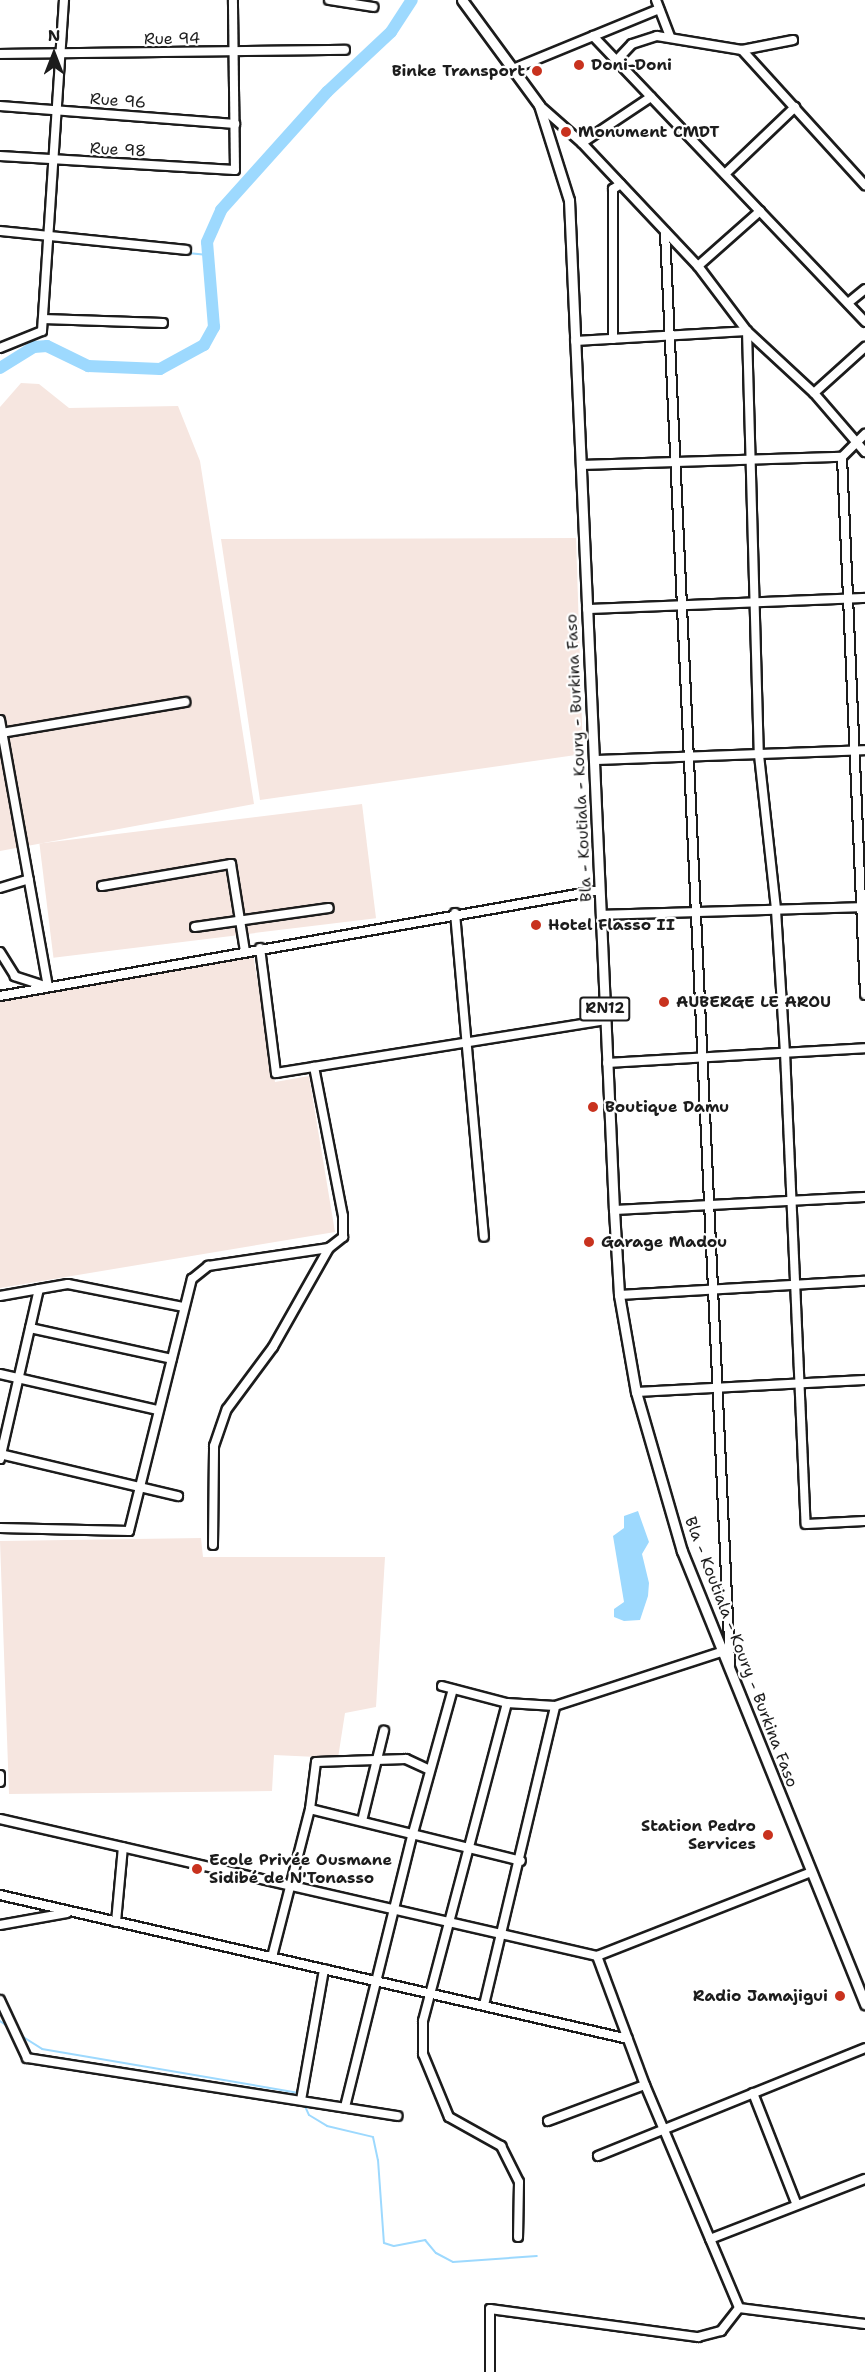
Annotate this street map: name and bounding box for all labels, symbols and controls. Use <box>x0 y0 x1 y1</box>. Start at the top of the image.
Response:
north arrow <box>24 24 84 84</box>
text: N <box>48 25 60 46</box>
street label: Rue 94 <box>144 29 200 49</box>
place label: Doni-Doni <box>591 55 672 75</box>
marker: Doni-Doni <box>572 58 586 72</box>
place label: Binke Transport <box>392 61 525 81</box>
marker: Binke Transport <box>530 64 544 78</box>
street label: Rue 96 <box>89 89 147 113</box>
place label: Monument CMDT <box>578 122 719 142</box>
marker: Monument CMDT <box>559 125 573 139</box>
street label: Rue 98 <box>89 139 147 161</box>
street label: Bla - Koutiala - Koury - Burkina Faso <box>562 614 596 902</box>
place label: Hotel Flasso II <box>548 915 675 935</box>
marker: Hotel Flasso II <box>529 918 543 932</box>
place label: AUBERGE LE AROU <box>676 992 831 1012</box>
marker: AUBERGE LE AROU <box>657 995 671 1009</box>
road number: RN12 <box>578 997 632 1021</box>
place label: Boutique Damu <box>605 1097 729 1117</box>
marker: Boutique Damu <box>586 1100 600 1114</box>
place label: Garage Madou <box>601 1232 727 1252</box>
marker: Garage Madou <box>582 1235 596 1249</box>
street label: Bla - Koutiala - Koury - Burkina Faso <box>680 1514 802 1790</box>
place label: Station Pedro Services <box>641 1816 756 1854</box>
marker: Station Pedro Services <box>761 1828 775 1842</box>
place label: Ecole Privée Ousmane Sidibé de N'Tonasso <box>209 1850 392 1888</box>
marker: Ecole Privée Ousmane Sidibé de N'Tonasso <box>190 1862 204 1876</box>
place label: Radio Jamajigui <box>693 1986 828 2006</box>
marker: Radio Jamajigui <box>833 1989 847 2003</box>

